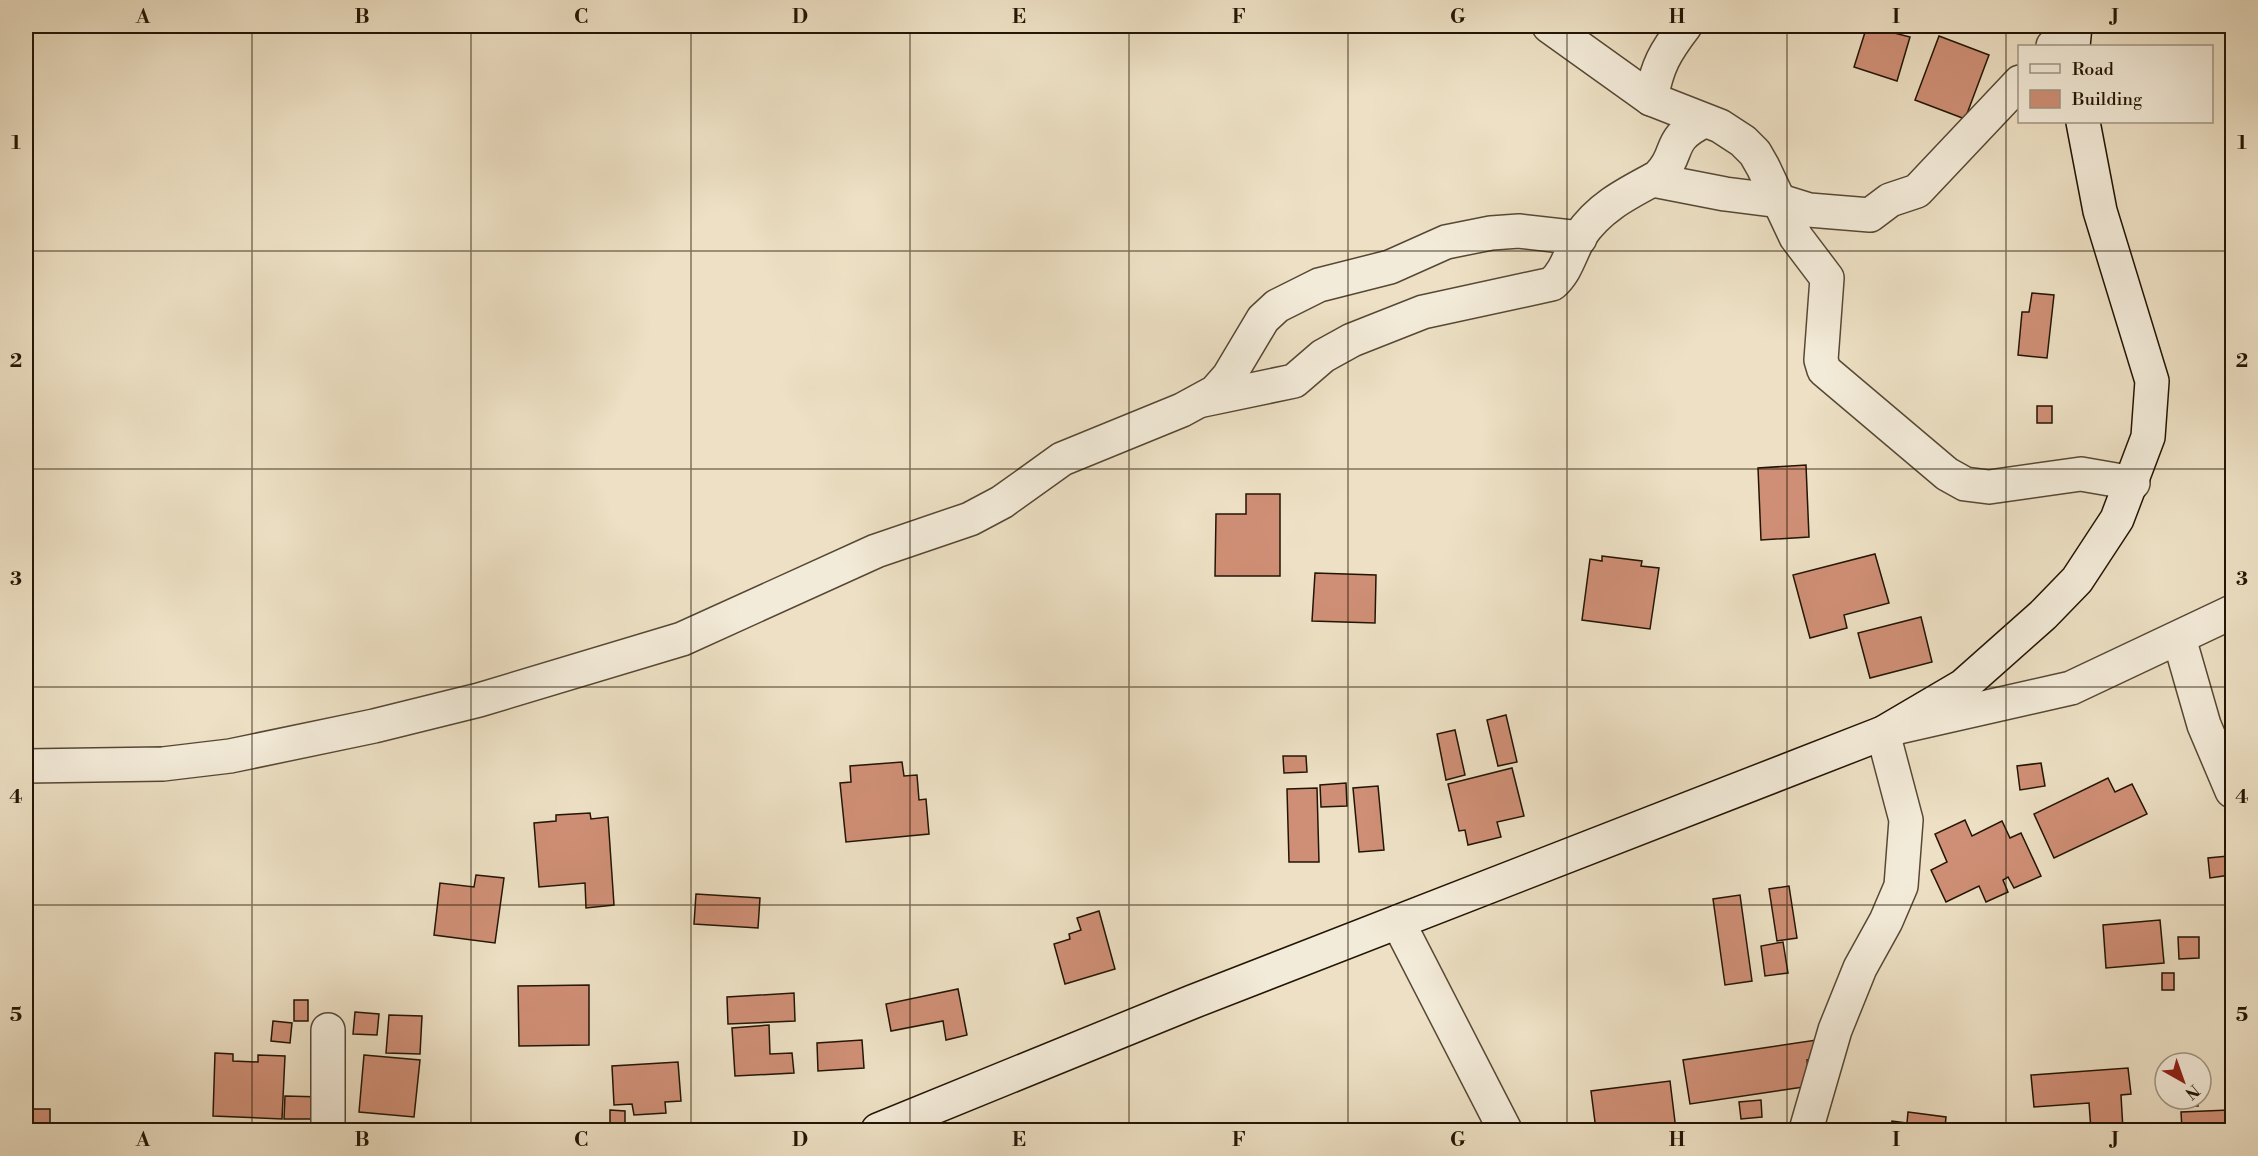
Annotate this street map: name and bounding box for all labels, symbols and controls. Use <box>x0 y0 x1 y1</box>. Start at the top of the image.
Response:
text: A <box>135 5 151 30</box>
text: B <box>354 5 370 30</box>
text: C <box>574 5 588 30</box>
text: D <box>792 5 808 30</box>
text: E <box>1012 5 1026 30</box>
text: F <box>1232 5 1246 30</box>
text: G <box>1450 5 1466 30</box>
text: H <box>1669 5 1686 30</box>
text: I <box>1892 5 1900 30</box>
text: J <box>2108 5 2119 30</box>
legend <box>2018 45 2213 123</box>
text: Road <box>2072 58 2115 81</box>
text: Building <box>2071 88 2143 111</box>
text: 1 <box>11 131 21 156</box>
text: 1 <box>2237 131 2247 156</box>
text: 2 <box>10 349 22 374</box>
text: 2 <box>2236 349 2248 374</box>
text: 3 <box>10 567 22 592</box>
text: 3 <box>2236 567 2248 592</box>
text: 4 <box>9 785 23 810</box>
text: 4 <box>2235 785 2249 810</box>
text: 5 <box>10 1003 22 1028</box>
text: 5 <box>2236 1003 2248 1028</box>
north arrow <box>2153 1051 2213 1111</box>
text: N <box>2180 1080 2203 1104</box>
text: A <box>135 1128 151 1153</box>
text: B <box>354 1128 370 1153</box>
text: C <box>574 1128 588 1153</box>
text: D <box>792 1128 808 1153</box>
text: E <box>1012 1128 1026 1153</box>
text: F <box>1232 1128 1246 1153</box>
text: G <box>1450 1128 1466 1153</box>
text: H <box>1669 1128 1686 1153</box>
text: I <box>1892 1128 1900 1153</box>
text: J <box>2108 1128 2119 1153</box>

